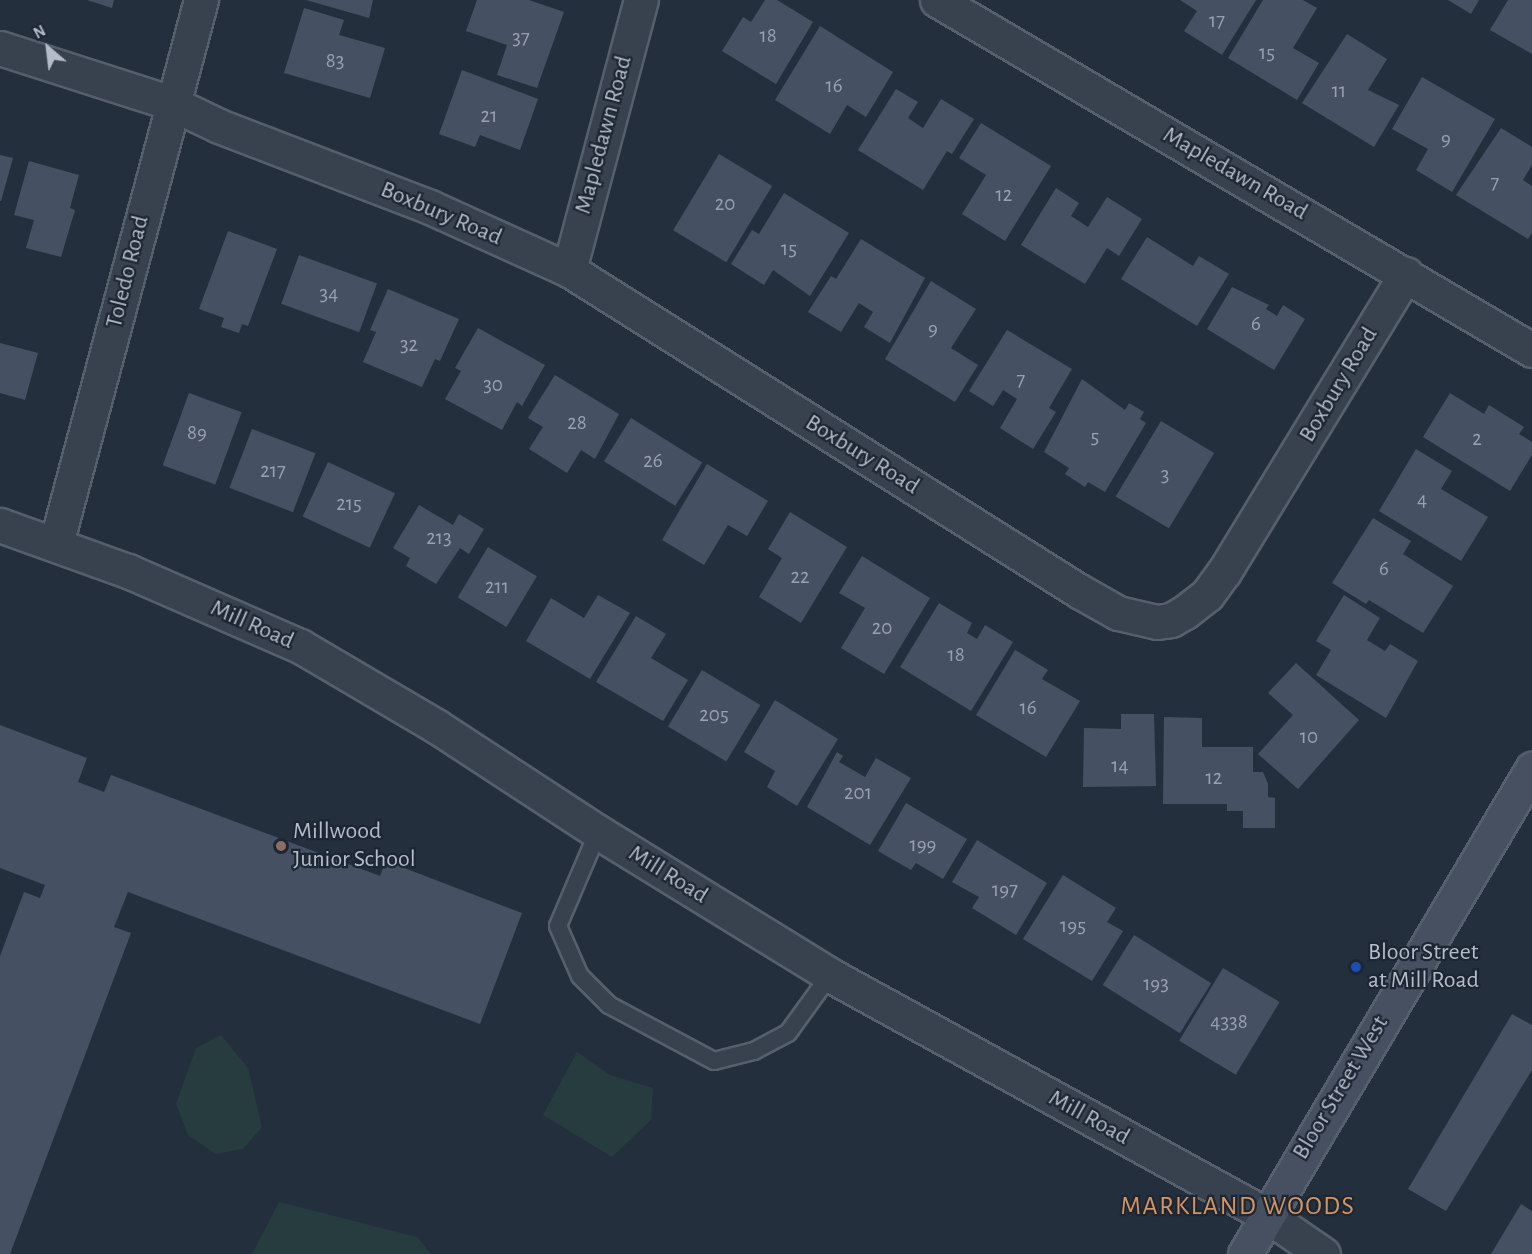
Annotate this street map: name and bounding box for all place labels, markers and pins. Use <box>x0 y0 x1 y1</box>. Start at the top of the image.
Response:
place label: Millwood Junior School <box>293 818 416 874</box>
marker: Millwood Junior School <box>274 839 288 853</box>
place label: Bloor Street at Mill Road <box>1368 939 1479 995</box>
marker: Bloor Street at Mill Road <box>1349 960 1363 974</box>

